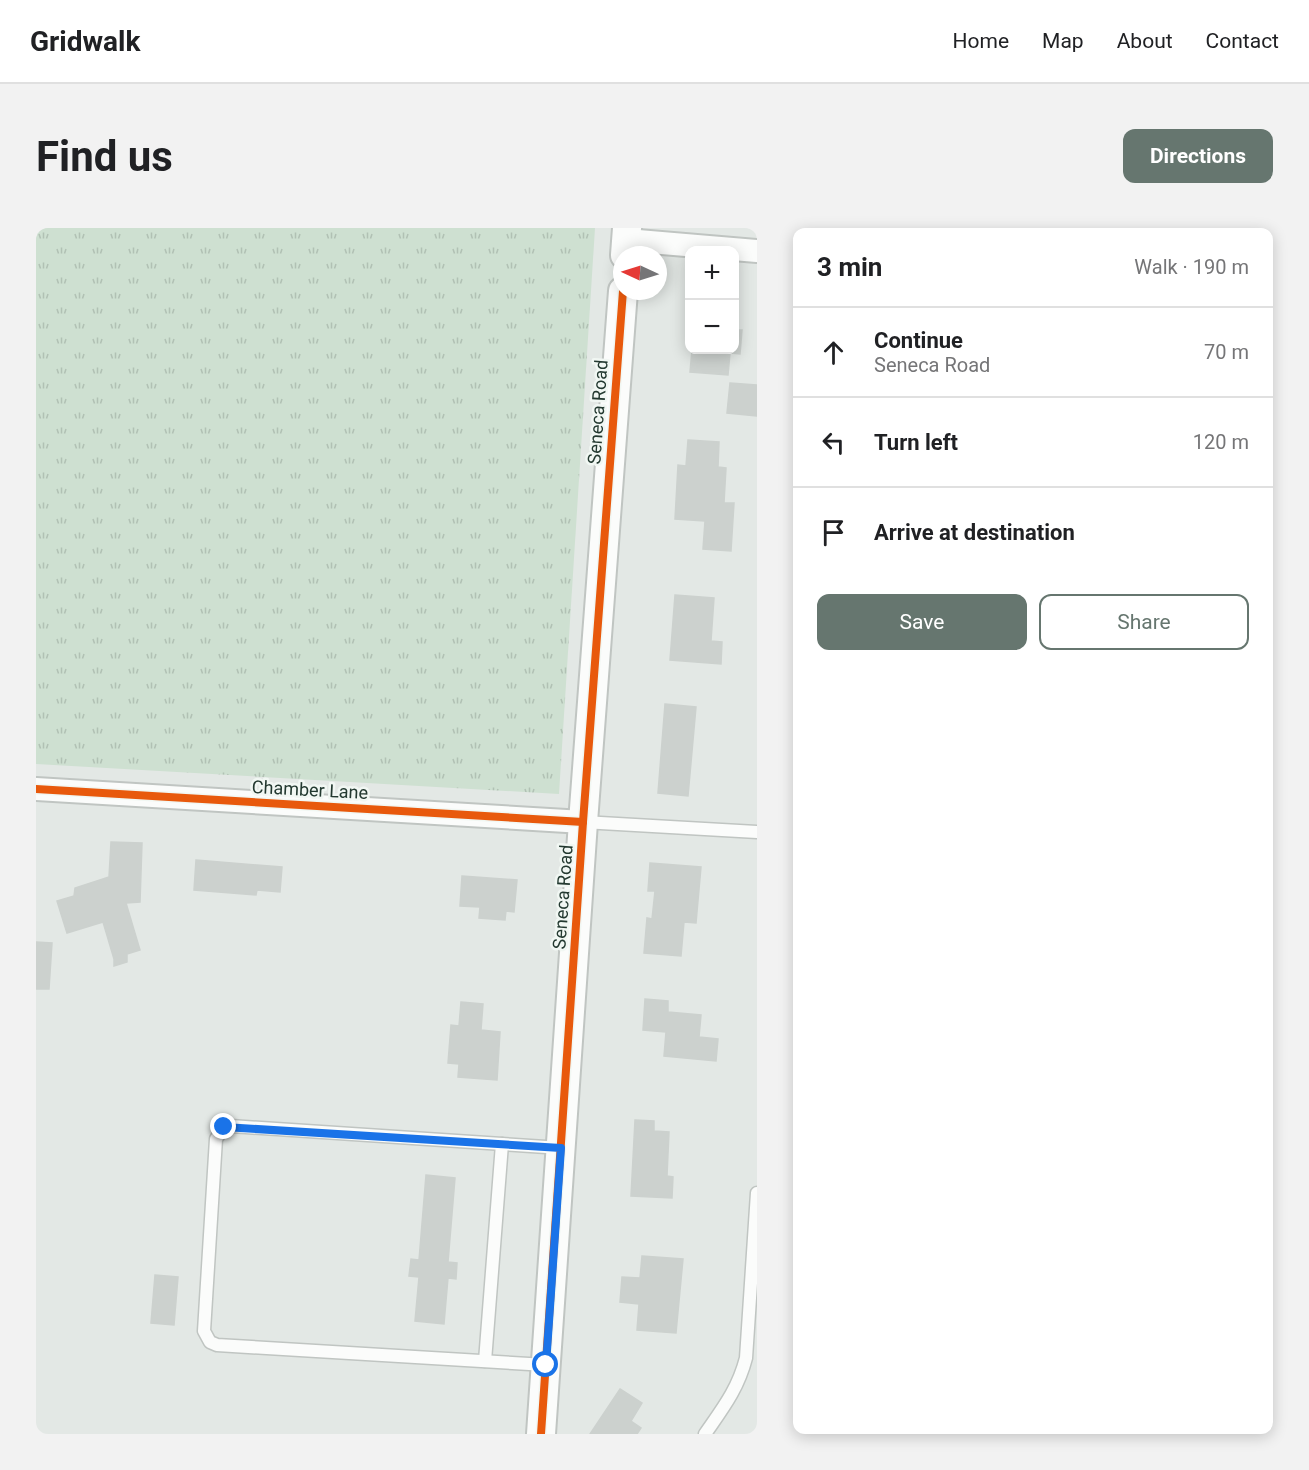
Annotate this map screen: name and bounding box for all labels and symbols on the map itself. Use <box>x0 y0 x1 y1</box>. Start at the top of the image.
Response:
north arrow <box>613 246 667 300</box>
street label: Seneca Road <box>583 359 612 465</box>
street label: Chamber Lane <box>251 776 369 803</box>
street label: Seneca Road <box>548 844 577 950</box>
route end <box>210 1113 236 1139</box>
route start <box>532 1351 558 1377</box>

